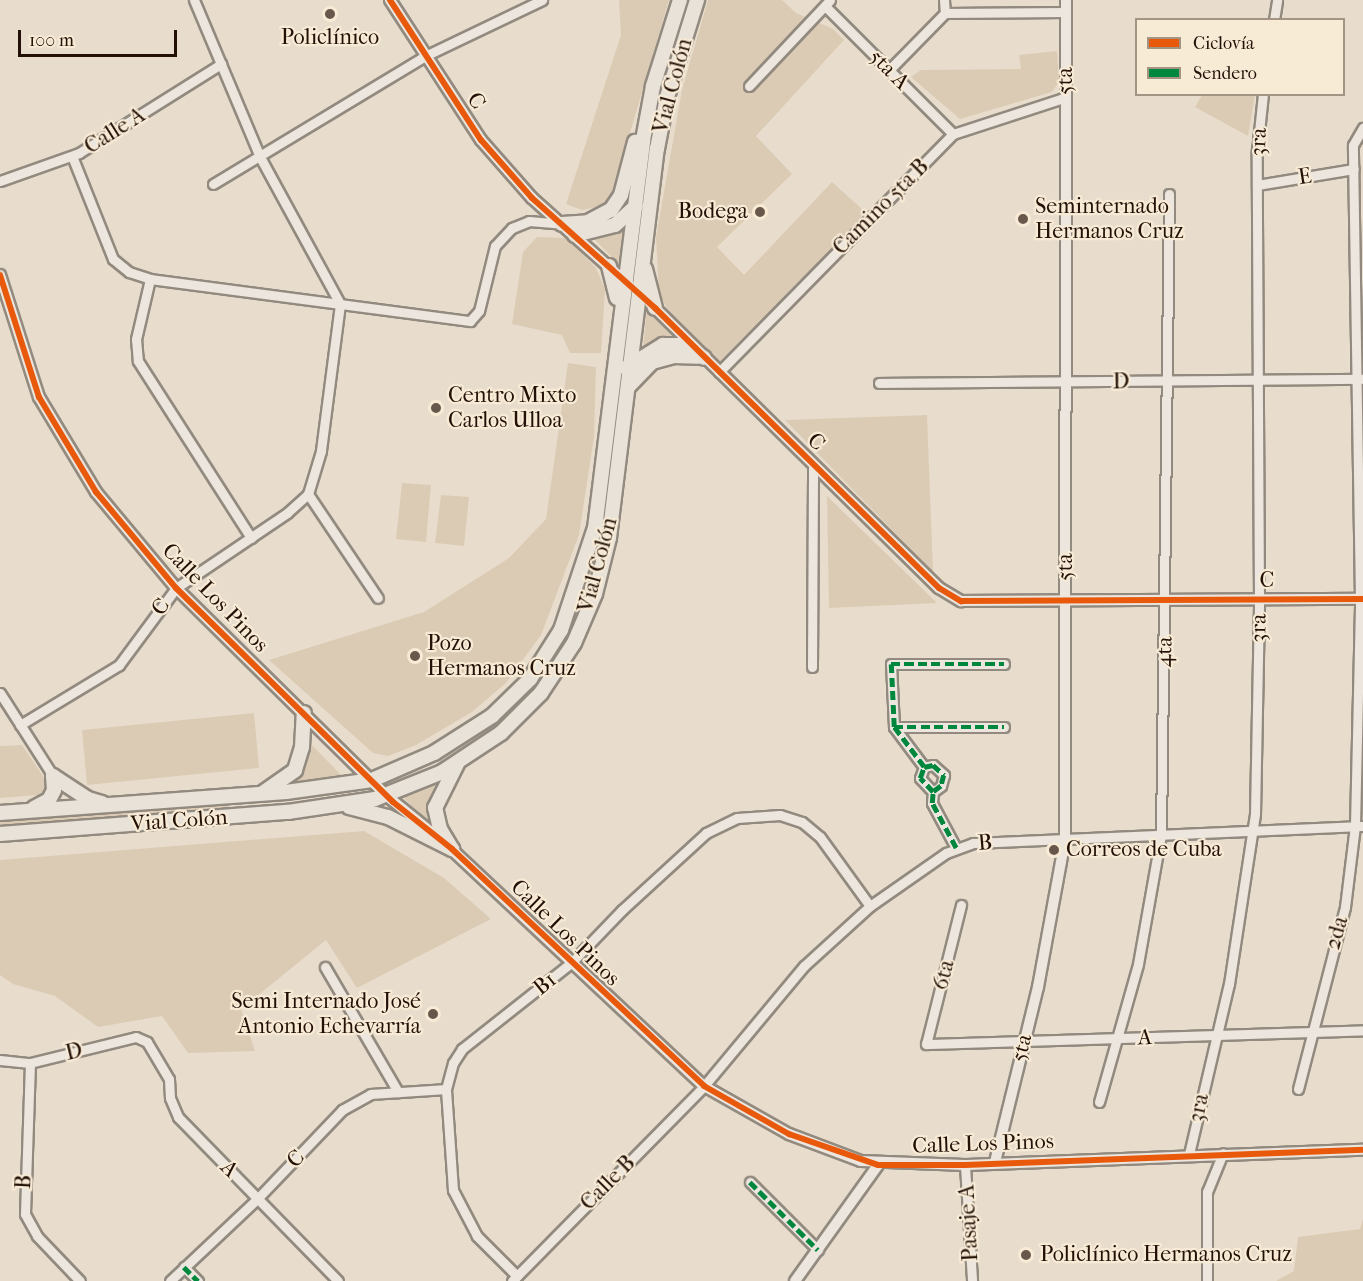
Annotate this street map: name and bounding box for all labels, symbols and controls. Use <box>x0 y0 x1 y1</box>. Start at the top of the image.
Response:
marker: Policlínico <box>321 5 339 23</box>
scale bar <box>21 18 180 56</box>
legend <box>1135 18 1345 96</box>
place label: Policlínico <box>281 25 379 51</box>
text: 100 m <box>29 30 74 51</box>
text: Ciclovía <box>1193 33 1254 54</box>
street label: Vial Colón <box>648 36 698 136</box>
street label: 5ta A <box>863 44 915 96</box>
text: Sendero <box>1193 63 1257 84</box>
street label: 5ta <box>1053 67 1079 95</box>
street label: C <box>461 87 491 115</box>
street label: Calle A <box>80 102 150 160</box>
street label: 3ra <box>1245 127 1273 157</box>
street label: Camino 5ta B <box>828 154 934 260</box>
street label: E <box>1296 163 1314 191</box>
place label: Seminternado Hermanos Cruz <box>1035 193 1184 244</box>
place label: Bodega <box>678 199 748 225</box>
marker: Bodega <box>753 205 767 219</box>
marker: Seminternado Hermanos Cruz <box>1016 212 1030 226</box>
street label: D <box>1112 369 1130 395</box>
place label: Centro Mixto Carlos Ulloa <box>448 382 576 434</box>
marker: Centro Mixto Carlos Ulloa <box>429 401 443 415</box>
street label: C <box>802 427 830 457</box>
street label: Vial Colón <box>573 515 623 615</box>
street label: Calle Los Pinos <box>156 538 274 658</box>
street label: 5ta <box>1053 553 1079 581</box>
street label: C <box>1260 568 1274 594</box>
street label: C <box>146 593 176 621</box>
street label: 3ra <box>1246 613 1272 643</box>
place label: Pozo Hermanos Cruz <box>427 630 576 682</box>
street label: 4ta <box>1152 636 1178 668</box>
marker: Pozo Hermanos Cruz <box>408 649 422 663</box>
street label: Vial Colón <box>130 804 228 838</box>
street label: B <box>977 829 993 857</box>
place label: Correos de Cuba <box>1066 837 1222 863</box>
marker: Correos de Cuba <box>1047 843 1061 857</box>
street label: Calle Los Pinos <box>505 874 625 992</box>
street label: 2da <box>1320 913 1354 953</box>
street label: 6ta <box>928 957 960 993</box>
street label: B1 <box>528 967 562 1001</box>
place label: Semi Internado José Antonio Echevarría <box>231 988 421 1040</box>
marker: Semi Internado José Antonio Echevarría <box>426 1007 440 1021</box>
street label: A <box>1137 1025 1153 1051</box>
street label: 5ta <box>1006 1031 1038 1065</box>
street label: D <box>63 1037 85 1067</box>
street label: 3ra <box>1183 1091 1215 1125</box>
street label: Calle Los Pinos <box>912 1128 1054 1160</box>
street label: C <box>281 1145 311 1173</box>
street label: Calle B <box>575 1150 641 1216</box>
street label: A <box>215 1155 243 1183</box>
street label: B <box>10 1174 38 1190</box>
street label: Pasaje A <box>954 1184 984 1262</box>
place label: Policlínico Hermanos Cruz <box>1040 1242 1292 1268</box>
marker: Policlínico Hermanos Cruz <box>1017 1246 1035 1264</box>

